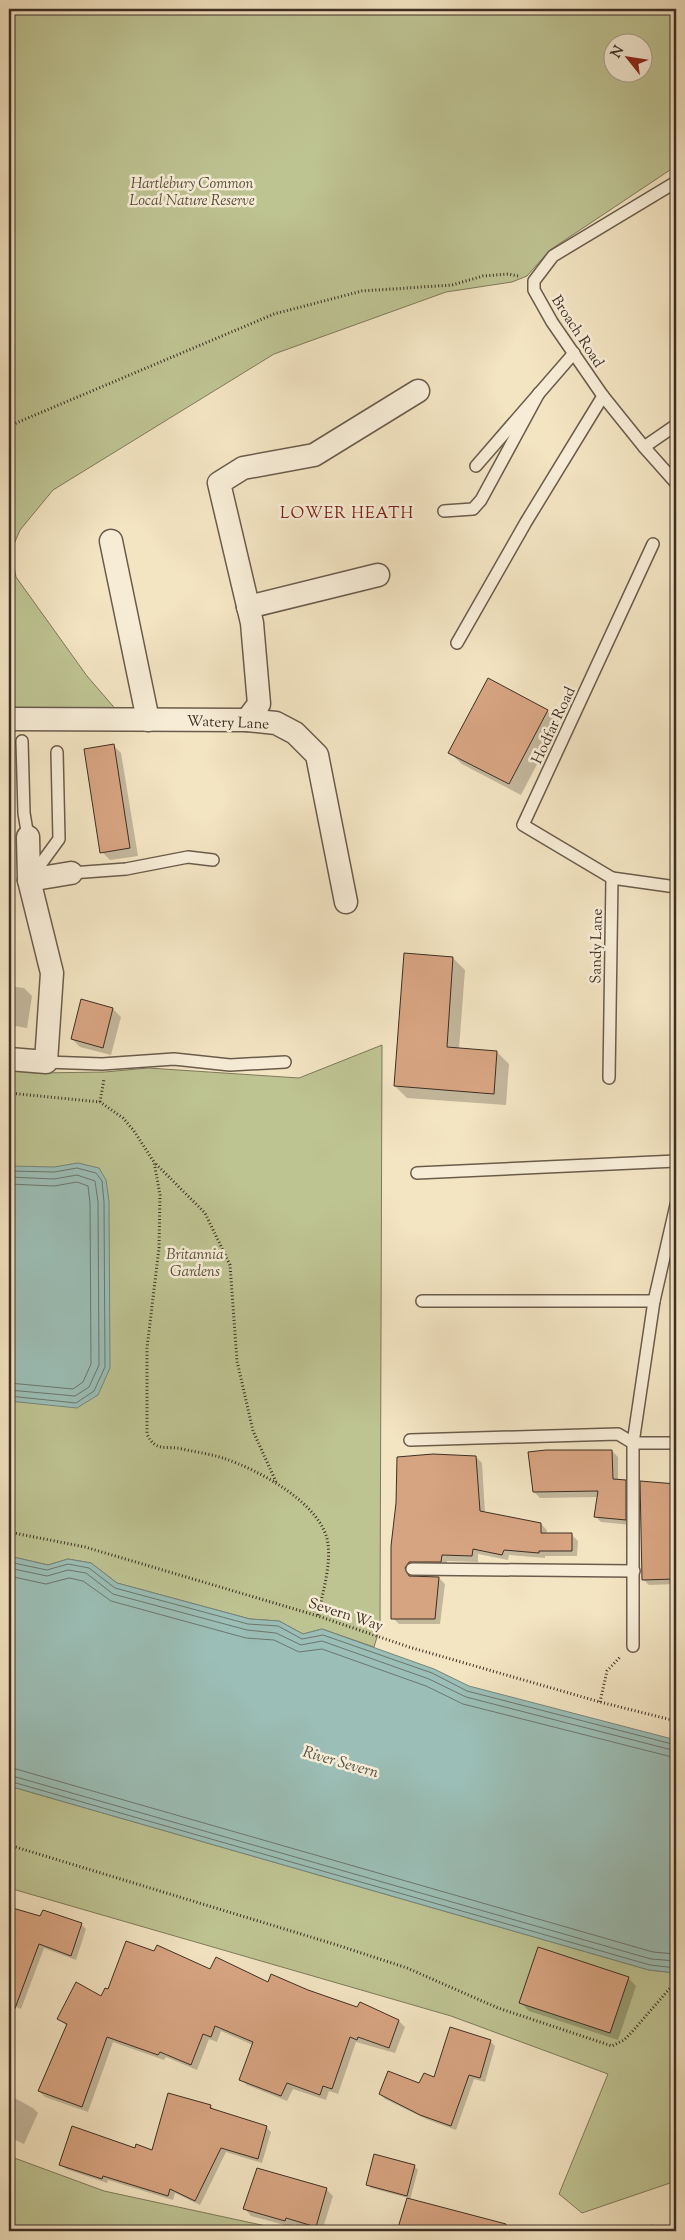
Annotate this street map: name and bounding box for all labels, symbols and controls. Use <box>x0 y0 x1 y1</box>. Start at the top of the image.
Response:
north arrow <box>602 32 652 82</box>
text: N <box>607 43 630 62</box>
park label: Hartlebury Common Local Nature Reserve <box>129 174 255 212</box>
street label: Broach Road <box>545 292 608 373</box>
district label: LOWER HEATH <box>280 503 414 526</box>
street label: Hodfar Road <box>527 683 582 768</box>
street label: Watery Lane <box>186 712 270 735</box>
street label: Sandy Lane <box>586 908 609 984</box>
park label: Britannia Gardens <box>166 1245 224 1283</box>
street label: Severn Way <box>305 1593 386 1638</box>
water label: River Severn <box>300 1742 381 1785</box>

